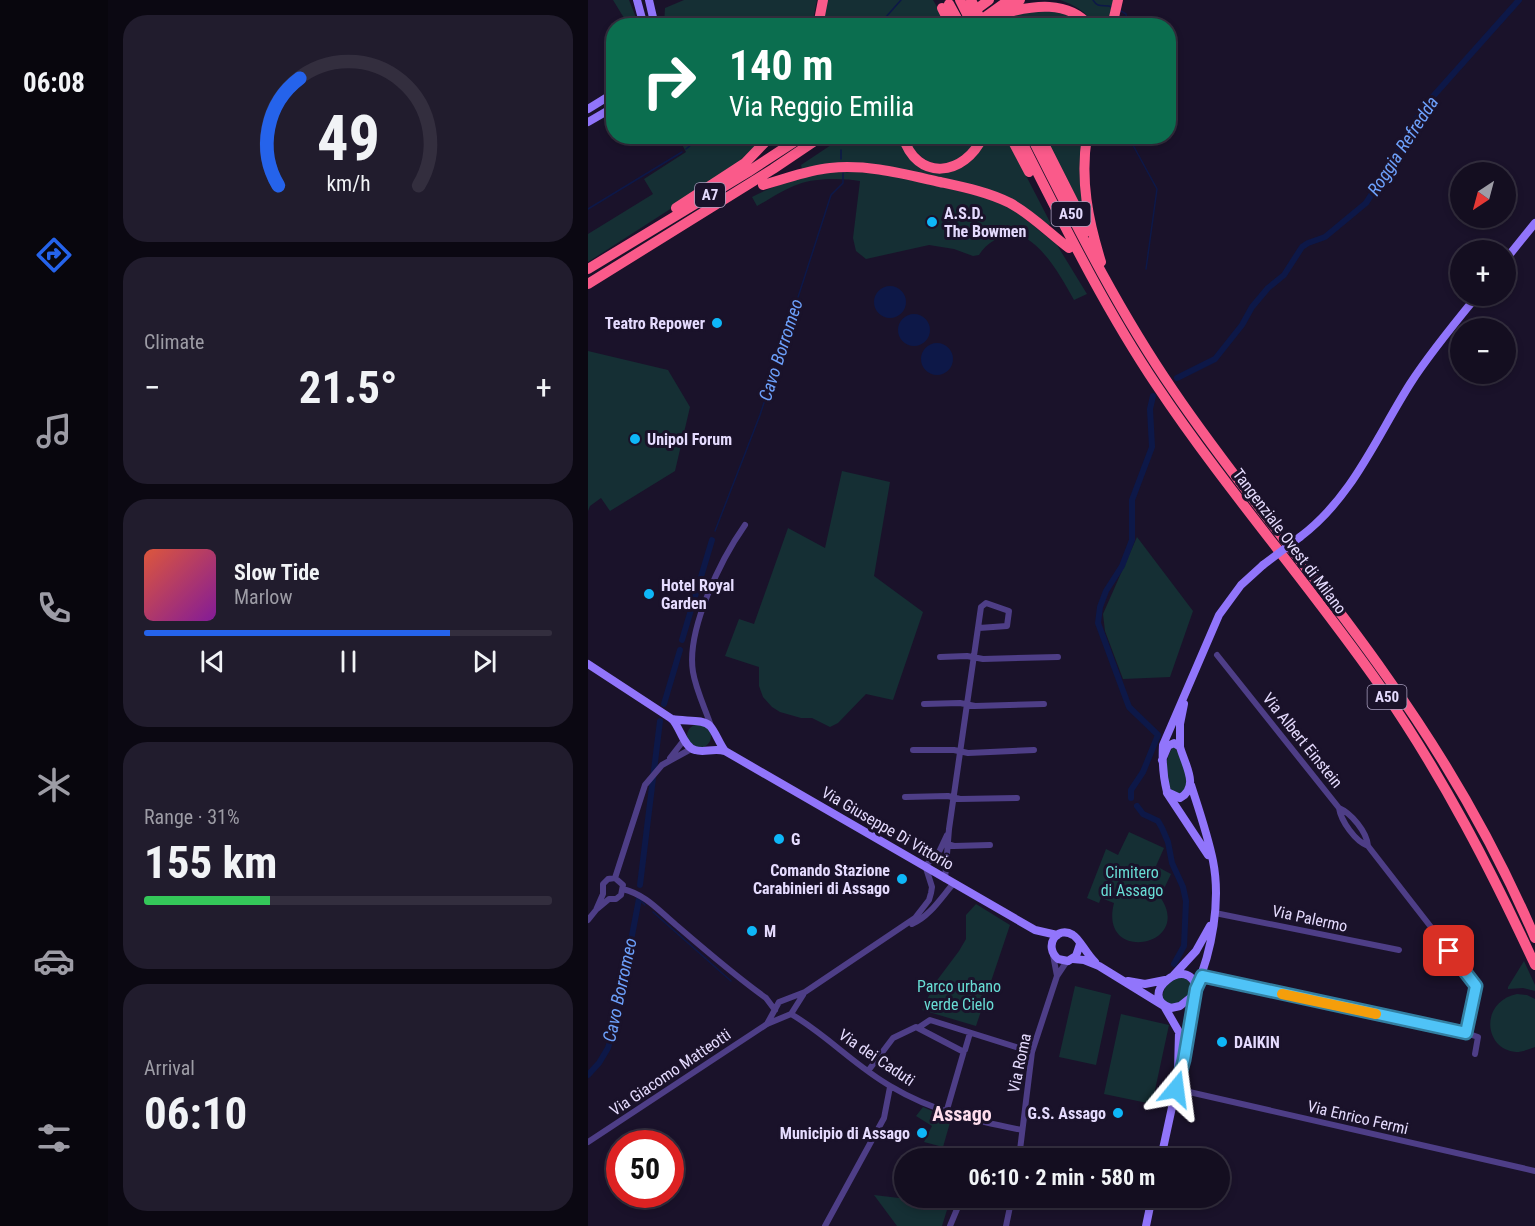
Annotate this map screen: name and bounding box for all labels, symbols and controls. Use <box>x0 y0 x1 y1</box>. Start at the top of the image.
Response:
text: 140 m <box>729 41 834 90</box>
icon: right <box>630 42 708 120</box>
text: 06:08 <box>23 67 85 99</box>
text: Via Reggio Emilia <box>729 91 914 123</box>
water label: Roggia Refredda <box>1363 92 1442 199</box>
text: 49 <box>316 102 380 175</box>
north arrow <box>1450 162 1516 228</box>
map controls <box>1450 162 1516 384</box>
text: km/h <box>326 171 370 196</box>
road number: A7 <box>695 183 725 207</box>
road number: A50 <box>1052 202 1090 226</box>
place label: A.S.D. The Bowmen <box>944 204 1026 241</box>
marker: A.S.D. The Bowmen <box>925 215 939 229</box>
icon: directions <box>33 234 75 276</box>
button: + <box>1450 240 1516 306</box>
water label: Cavo Borromeo <box>754 296 807 403</box>
place label: Teatro Repower <box>605 314 705 333</box>
marker: Teatro Repower <box>710 316 724 330</box>
button: − <box>1450 318 1516 384</box>
text: Climate <box>144 330 204 354</box>
text: 21.5° <box>299 361 397 414</box>
text: − <box>144 368 161 407</box>
text: + <box>536 368 552 407</box>
icon: music <box>33 410 75 452</box>
place label: Unipol Forum <box>647 430 732 449</box>
marker: Unipol Forum <box>628 432 642 446</box>
street label: Tangenziale Ovest di Milano <box>1229 465 1350 618</box>
text: Slow Tide <box>234 560 320 585</box>
place label: Hotel Royal Garden <box>661 576 734 613</box>
text: Marlow <box>234 585 292 609</box>
icon: phone <box>33 587 75 629</box>
marker: Hotel Royal Garden <box>642 587 656 601</box>
icon: previous <box>196 645 229 678</box>
icon: pause <box>332 645 365 678</box>
icon: next <box>468 645 501 678</box>
road number: A50 <box>1368 685 1406 709</box>
street label: Via Albert Einstein <box>1259 689 1347 791</box>
icon: climate <box>33 764 75 806</box>
street label: Via Giuseppe Di Vittorio <box>818 783 957 874</box>
text: Range · 31% <box>144 805 240 829</box>
place label: G <box>791 830 800 849</box>
marker: G <box>772 832 786 846</box>
text: 155 km <box>144 836 277 889</box>
place label: Comando Stazione Carabinieri di Assago <box>753 861 890 898</box>
park label: Cimitero di Assago <box>1101 863 1163 900</box>
marker: Comando Stazione Carabinieri di Assago <box>895 872 909 886</box>
street label: Via Palermo <box>1270 901 1349 936</box>
place label: M <box>764 922 776 941</box>
marker: M <box>745 924 759 938</box>
pin <box>1423 925 1474 976</box>
icon: arrive <box>1432 934 1465 967</box>
water label: Cavo Borromeo <box>598 936 641 1044</box>
icon: car <box>33 940 75 982</box>
park label: Parco urbano verde Cielo <box>917 977 1001 1014</box>
street label: Via Giacomo Matteotti <box>606 1025 734 1120</box>
street label: Via dei Caduti <box>835 1025 918 1090</box>
street label: Via Roma <box>1004 1032 1035 1095</box>
place label: DAIKIN <box>1234 1033 1280 1052</box>
marker: DAIKIN <box>1215 1035 1229 1049</box>
text: Arrival <box>144 1056 195 1080</box>
position arrow <box>1144 1057 1208 1121</box>
text: 06:10 <box>144 1087 247 1140</box>
street label: Via Enrico Fermi <box>1306 1097 1410 1138</box>
district label: Assago <box>932 1102 992 1126</box>
place label: G.S. Assago <box>1027 1104 1106 1123</box>
marker: G.S. Assago <box>1111 1106 1125 1120</box>
icon: filters <box>33 1117 75 1159</box>
place label: Municipio di Assago <box>780 1124 910 1143</box>
marker: Municipio di Assago <box>915 1126 929 1140</box>
speed limit sign: 50 <box>606 1130 684 1208</box>
text: 06:10 · 2 min · 580 m <box>969 1165 1155 1190</box>

